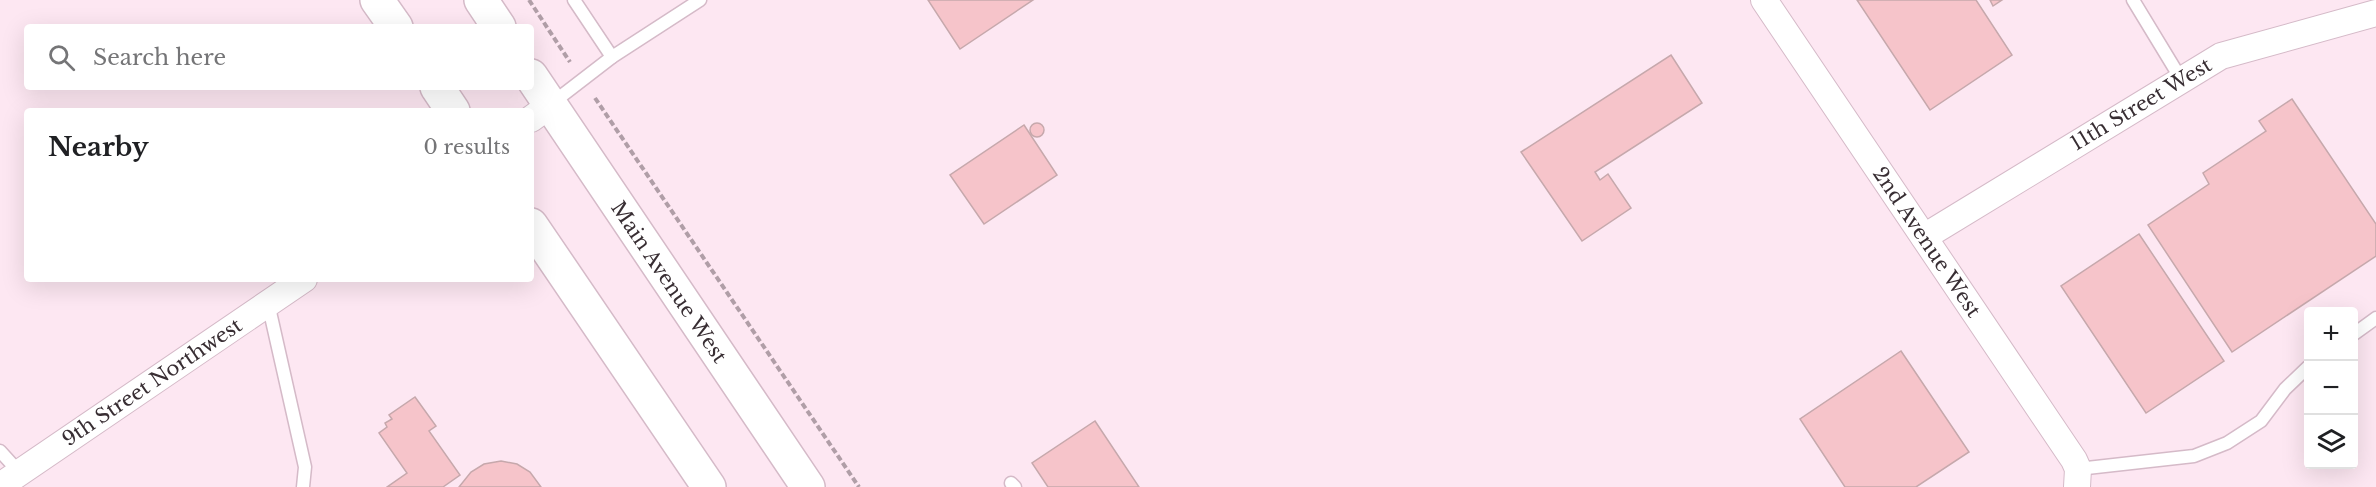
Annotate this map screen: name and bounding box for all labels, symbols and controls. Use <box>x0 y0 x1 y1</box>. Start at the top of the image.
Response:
search box <box>24 24 534 90</box>
icon: search <box>45 41 78 74</box>
text: Search here <box>93 44 226 71</box>
street label: 11th Street West <box>2066 52 2216 156</box>
text: Nearby <box>48 131 149 163</box>
text: 0 results <box>424 135 510 159</box>
street label: 2nd Avenue West <box>1868 162 1986 322</box>
street label: Main Avenue West <box>606 197 732 368</box>
map controls <box>2304 307 2358 469</box>
button: + <box>2304 307 2358 361</box>
street label: 9th Street Northwest <box>58 313 247 451</box>
button: − <box>2304 361 2358 415</box>
button: layers <box>2304 415 2358 469</box>

